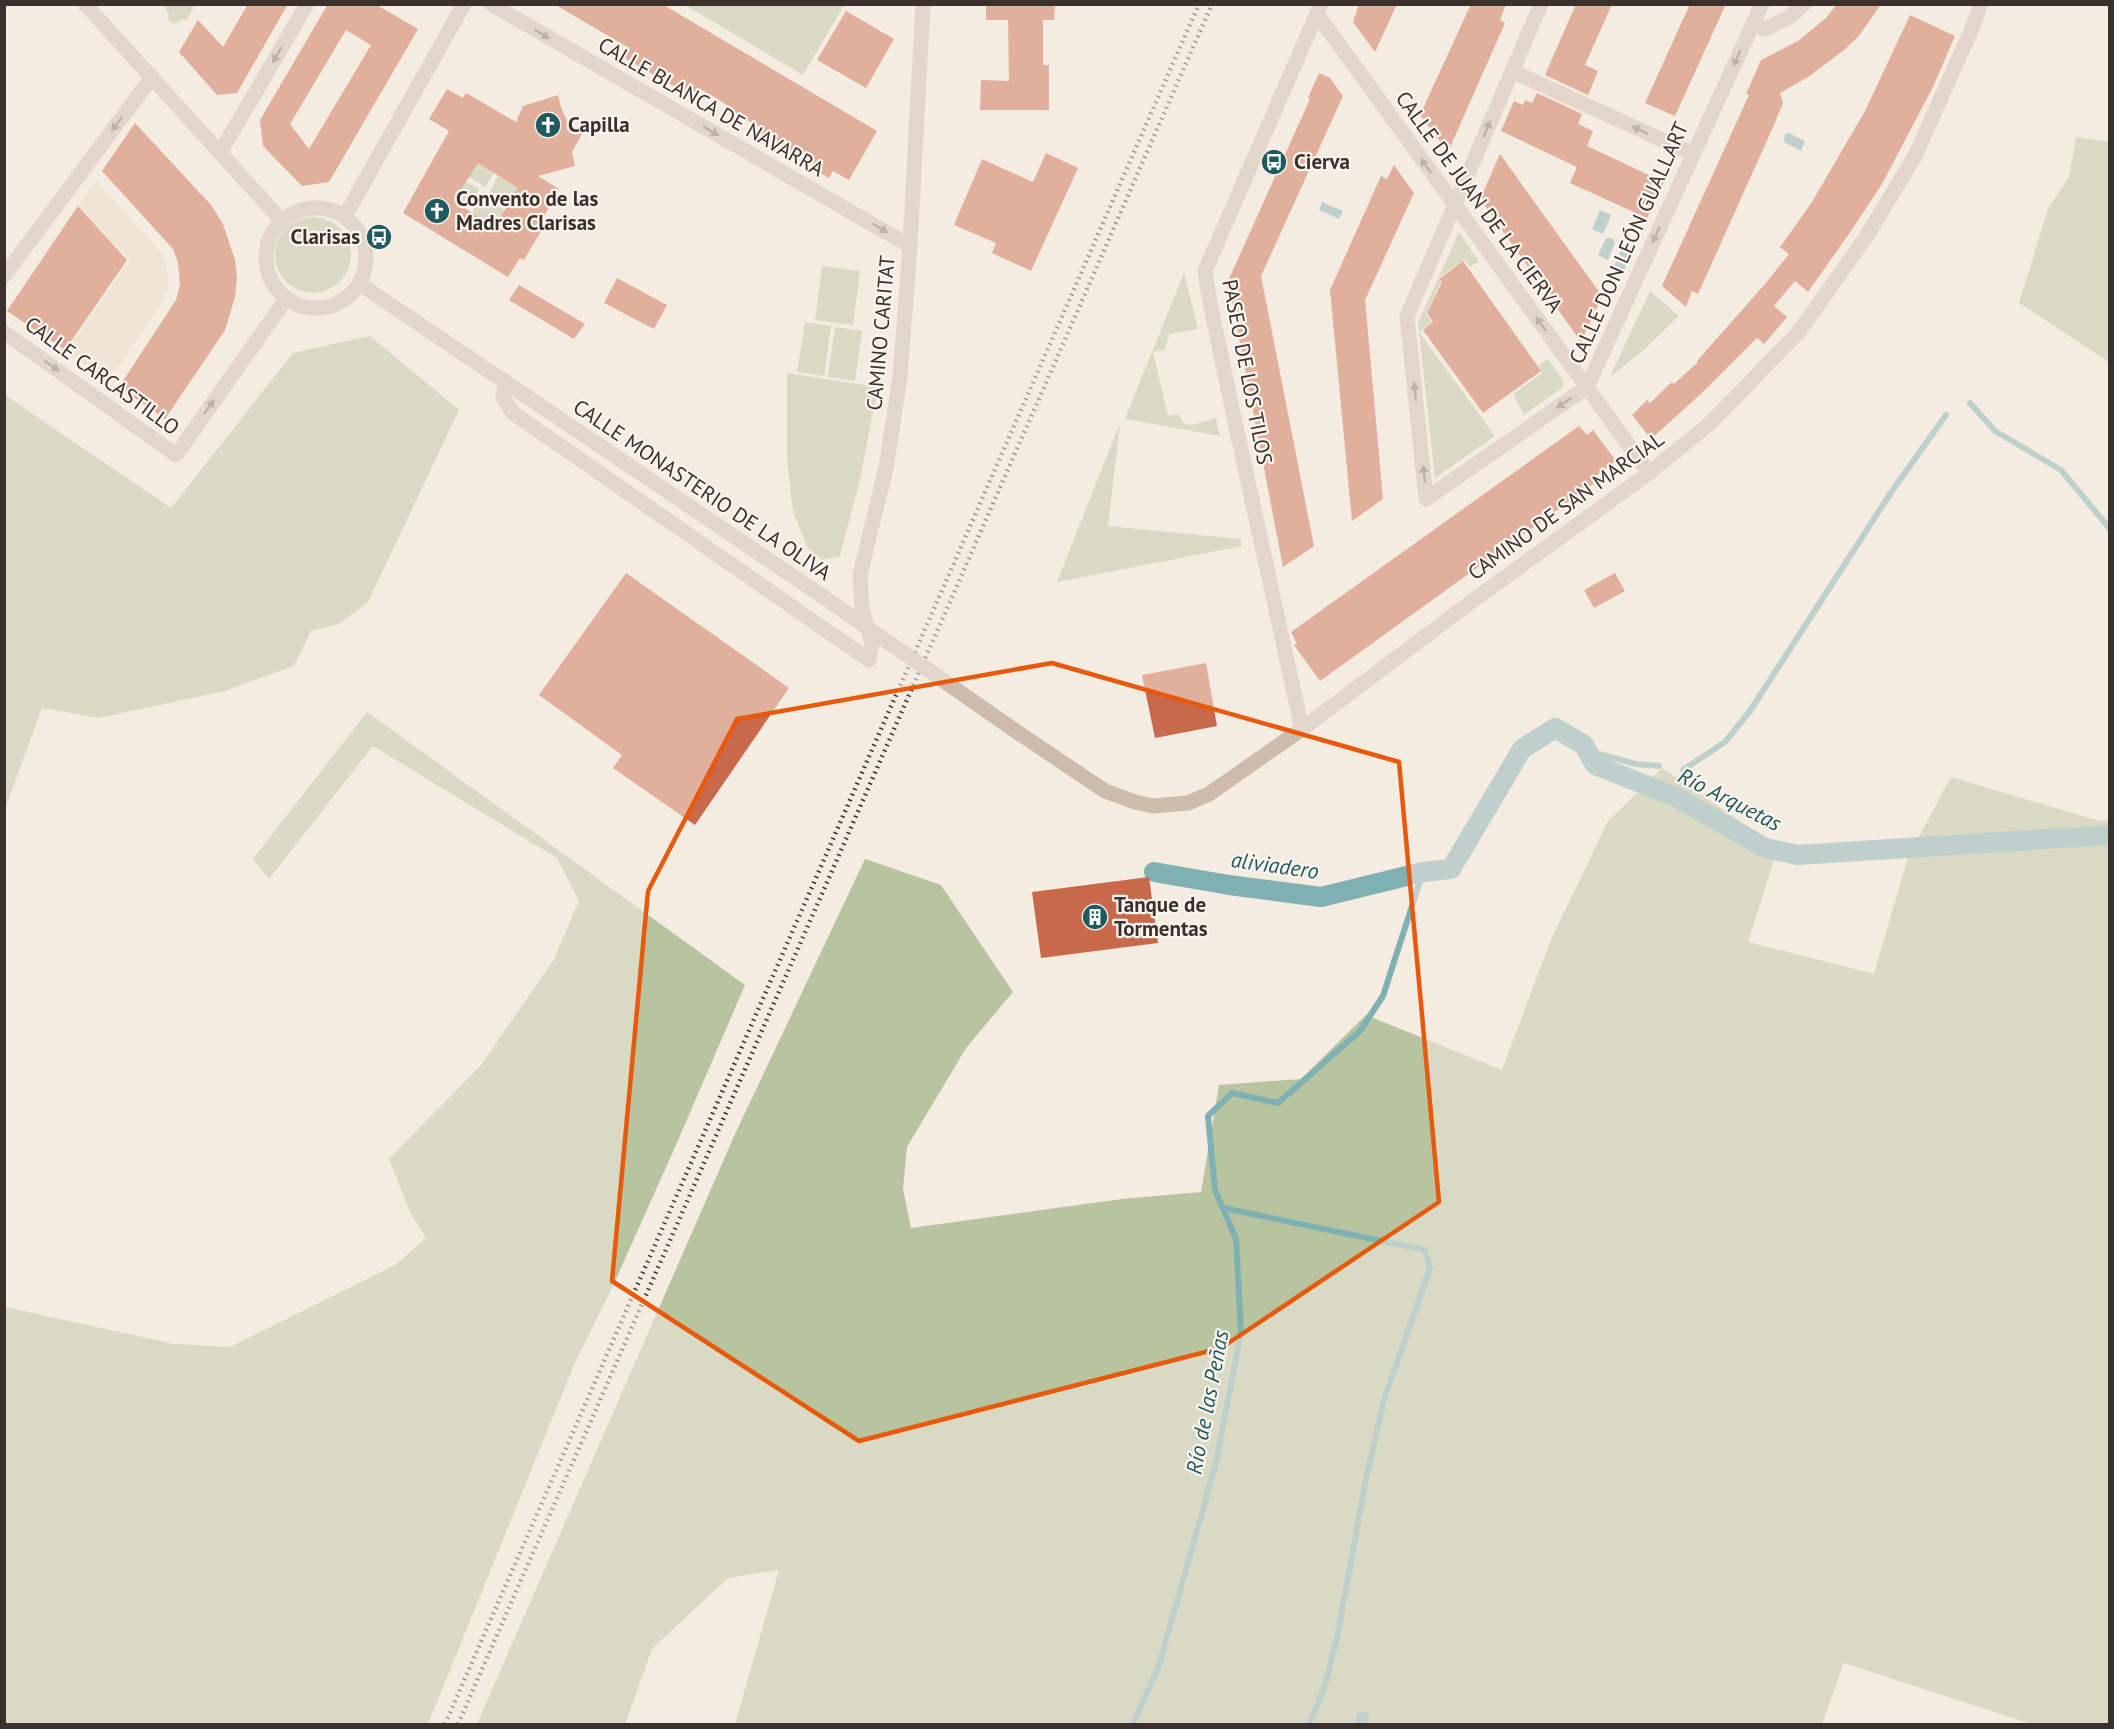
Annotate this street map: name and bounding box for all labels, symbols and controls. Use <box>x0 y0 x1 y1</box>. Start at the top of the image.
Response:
one-way arrow <box>534 28 550 39</box>
street label: CALLE BLANCA DE NAVARRA <box>593 31 830 183</box>
one-way arrow <box>272 47 283 63</box>
one-way arrow <box>1733 49 1742 66</box>
street label: CALLE DE JUAN DE LA CIERVA <box>1390 86 1569 318</box>
church icon: Capilla <box>533 110 563 140</box>
place label: Capilla <box>568 111 630 138</box>
one-way arrow <box>111 116 123 132</box>
street label: CALLE DON LEÓN GUALLART <box>1563 117 1694 368</box>
one-way arrow <box>1482 119 1492 137</box>
one-way arrow <box>1631 125 1648 134</box>
one-way arrow <box>703 126 720 136</box>
bus stop icon: Cierva <box>1259 147 1289 177</box>
place label: Cierva <box>1294 148 1350 175</box>
one-way arrow <box>1421 158 1432 174</box>
place label: Convento de las Madres Clarisas <box>456 185 598 236</box>
church icon: Convento de las Madres Clarisas <box>422 196 452 226</box>
bus stop icon: Clarisas <box>364 222 394 252</box>
place label: Clarisas <box>291 223 360 250</box>
one-way arrow <box>872 223 888 234</box>
one-way arrow <box>1651 226 1661 244</box>
street label: CAMINO CARITAT <box>860 254 901 412</box>
street label: PASEO DE LOS TILOS <box>1216 277 1279 467</box>
street label: CALLE CARCASTILLO <box>20 310 185 441</box>
one-way arrow <box>1535 316 1547 332</box>
one-way arrow <box>44 360 60 372</box>
one-way arrow <box>1410 381 1420 400</box>
street label: CALLE MONASTERIO DE LA OLIVA <box>568 393 837 587</box>
one-way arrow <box>1557 397 1573 409</box>
one-way arrow <box>203 400 215 415</box>
street label: CAMINO DE SAN MARCIAL <box>1462 425 1669 586</box>
one-way arrow <box>1419 464 1429 483</box>
water label: Río Arquetas <box>1674 761 1787 837</box>
water label: aliviadero <box>1229 845 1321 885</box>
place label: Tanque de Tormentas <box>1114 891 1208 942</box>
building icon: Tanque de Tormentas <box>1080 902 1110 932</box>
water label: Río de las Peñas <box>1179 1327 1235 1476</box>

